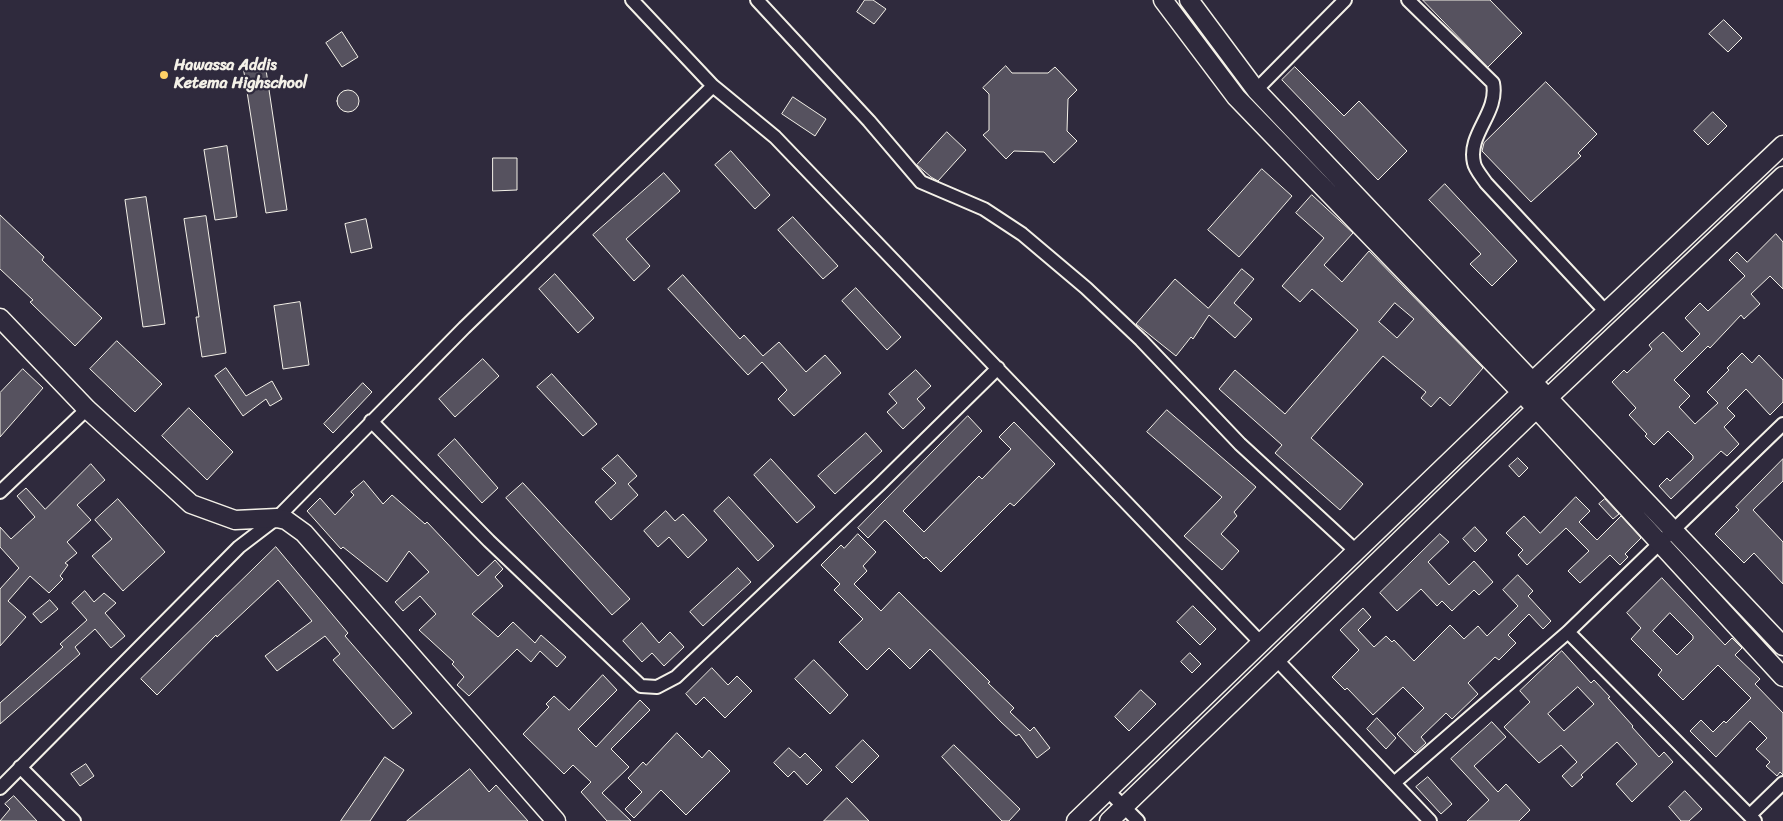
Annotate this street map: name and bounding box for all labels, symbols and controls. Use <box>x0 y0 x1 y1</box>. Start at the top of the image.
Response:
place label: Hawassa Addis Ketema Highschool <box>174 56 307 94</box>
marker: Hawassa Addis Ketema Highschool <box>158 69 170 81</box>

